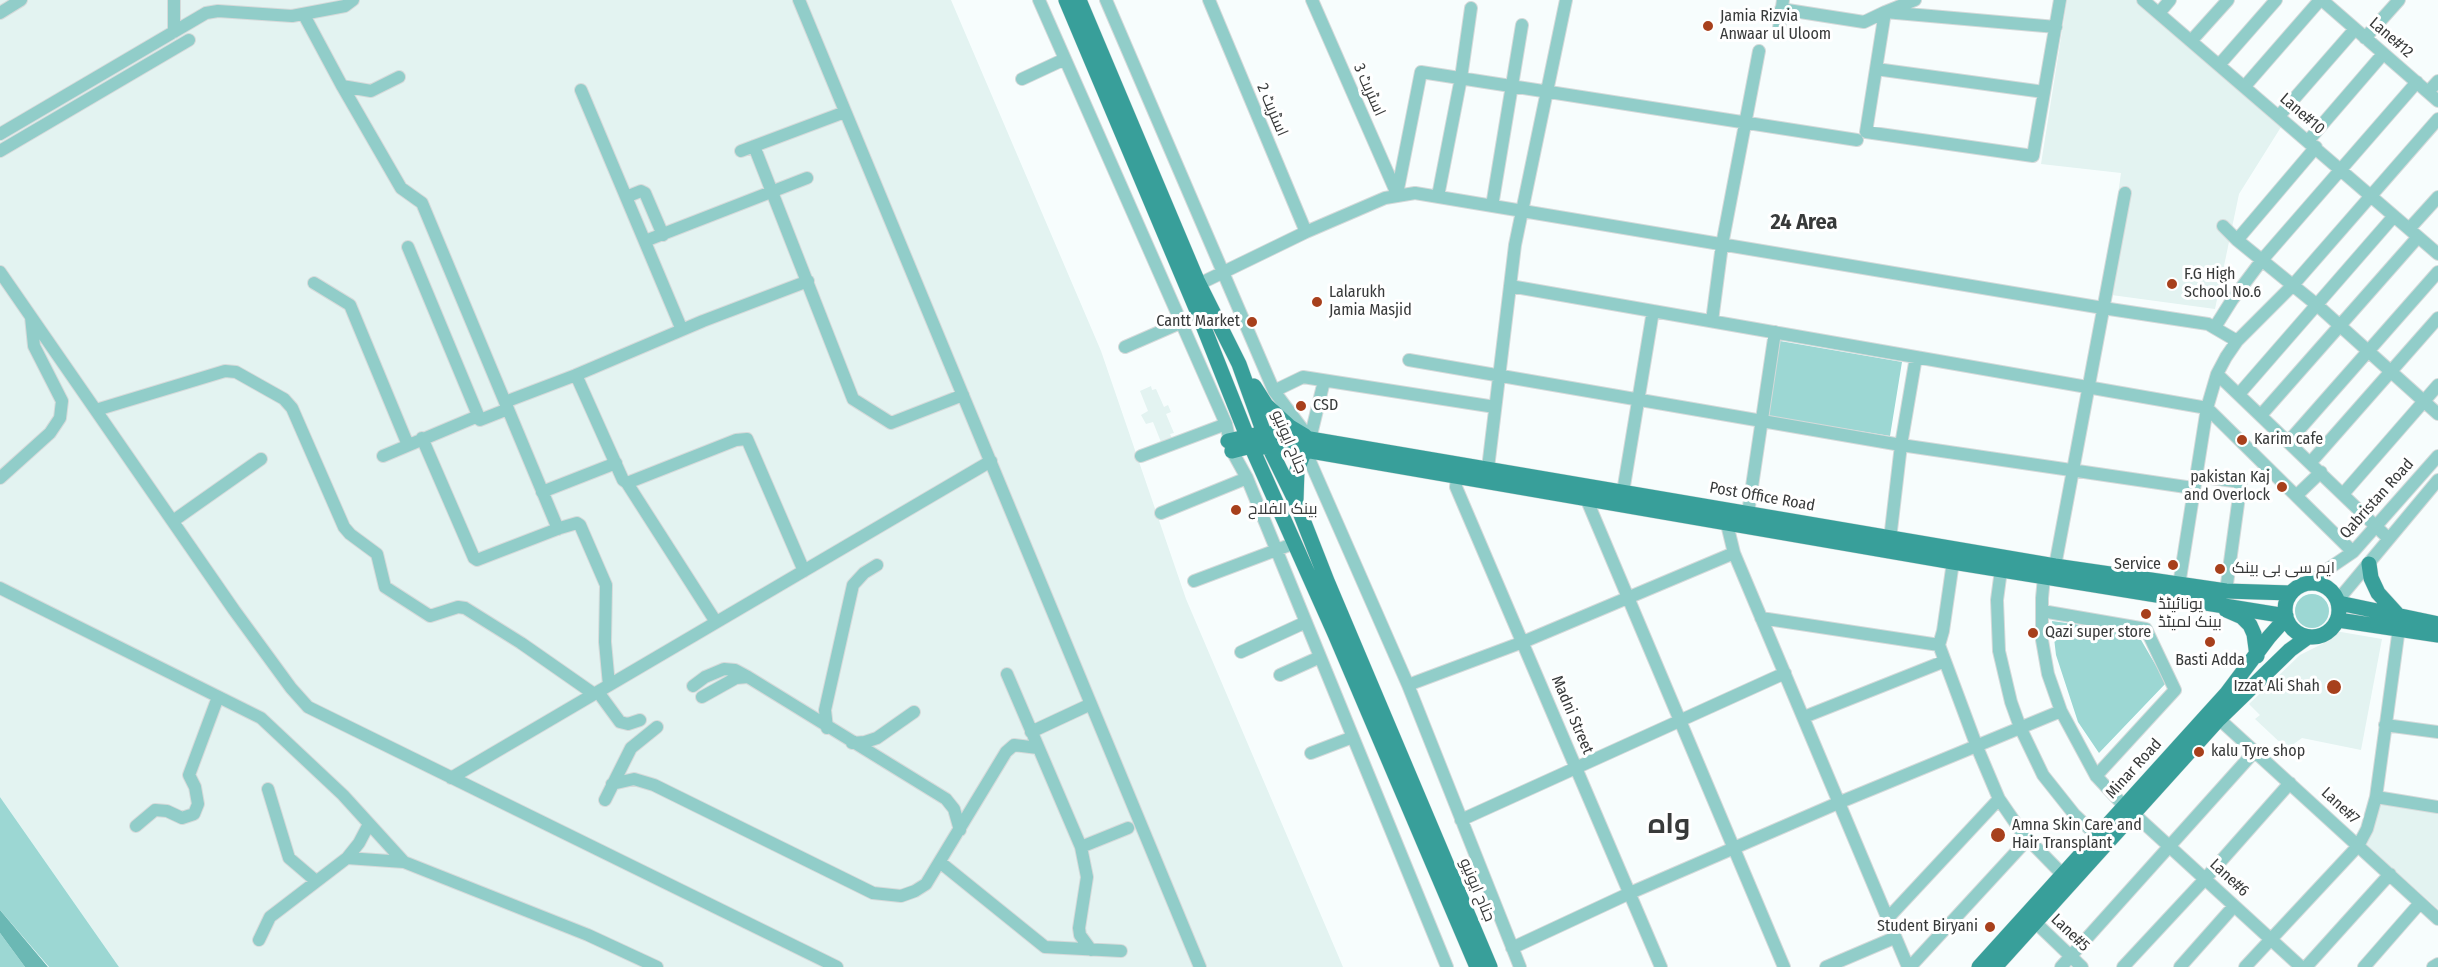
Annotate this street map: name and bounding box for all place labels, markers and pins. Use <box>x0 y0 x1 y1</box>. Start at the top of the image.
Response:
place label: Jamia Rizvia Anwaar ul Uloom <box>1720 7 1831 45</box>
marker: Jamia Rizvia Anwaar ul Uloom <box>1701 19 1715 33</box>
place label: F.G High School No.6 <box>2184 265 2261 303</box>
marker: F.G High School No.6 <box>2165 277 2179 291</box>
place label: Lalarukh Jamia Masjid <box>1329 283 1412 321</box>
marker: Lalarukh Jamia Masjid <box>1310 295 1324 309</box>
place label: Cantt Market <box>1156 312 1240 332</box>
marker: Cantt Market <box>1245 315 1259 329</box>
place label: CSD <box>1313 396 1338 416</box>
marker: CSD <box>1294 399 1308 413</box>
place label: Karim cafe <box>2254 430 2323 450</box>
marker: Karim cafe <box>2235 433 2249 447</box>
place label: pakistan Kaj and Overlock <box>2184 468 2270 506</box>
marker: pakistan Kaj and Overlock <box>2275 480 2289 494</box>
place label: بینک الفلاح <box>1248 500 1317 520</box>
marker: بینک الفلاح <box>1229 503 1243 517</box>
place label: Service <box>2114 555 2161 575</box>
marker: Service <box>2166 558 2180 572</box>
place label: ایم سی بی بینک <box>2232 559 2335 579</box>
marker: ایم سی بی بینک <box>2213 562 2227 576</box>
place label: یونائیٹڈ بینک لمیٹڈ <box>2158 595 2222 633</box>
marker: یونائیٹڈ بینک لمیٹڈ <box>2139 607 2153 621</box>
place label: Qazi super store <box>2045 623 2151 643</box>
marker: Qazi super store <box>2026 626 2040 640</box>
marker: Basti Adda <box>2203 635 2217 649</box>
place label: Basti Adda <box>2175 651 2245 671</box>
place label: Izzat Ali Shah <box>2233 677 2320 697</box>
marker: Izzat Ali Shah <box>2325 678 2343 696</box>
place label: kalu Tyre shop <box>2211 742 2305 762</box>
marker: kalu Tyre shop <box>2192 745 2206 759</box>
place label: Amna Skin Care and Hair Transplant <box>2012 816 2142 854</box>
marker: Amna Skin Care and Hair Transplant <box>1989 826 2007 844</box>
place label: Student Biryani <box>1877 917 1978 937</box>
marker: Student Biryani <box>1983 920 1997 934</box>

